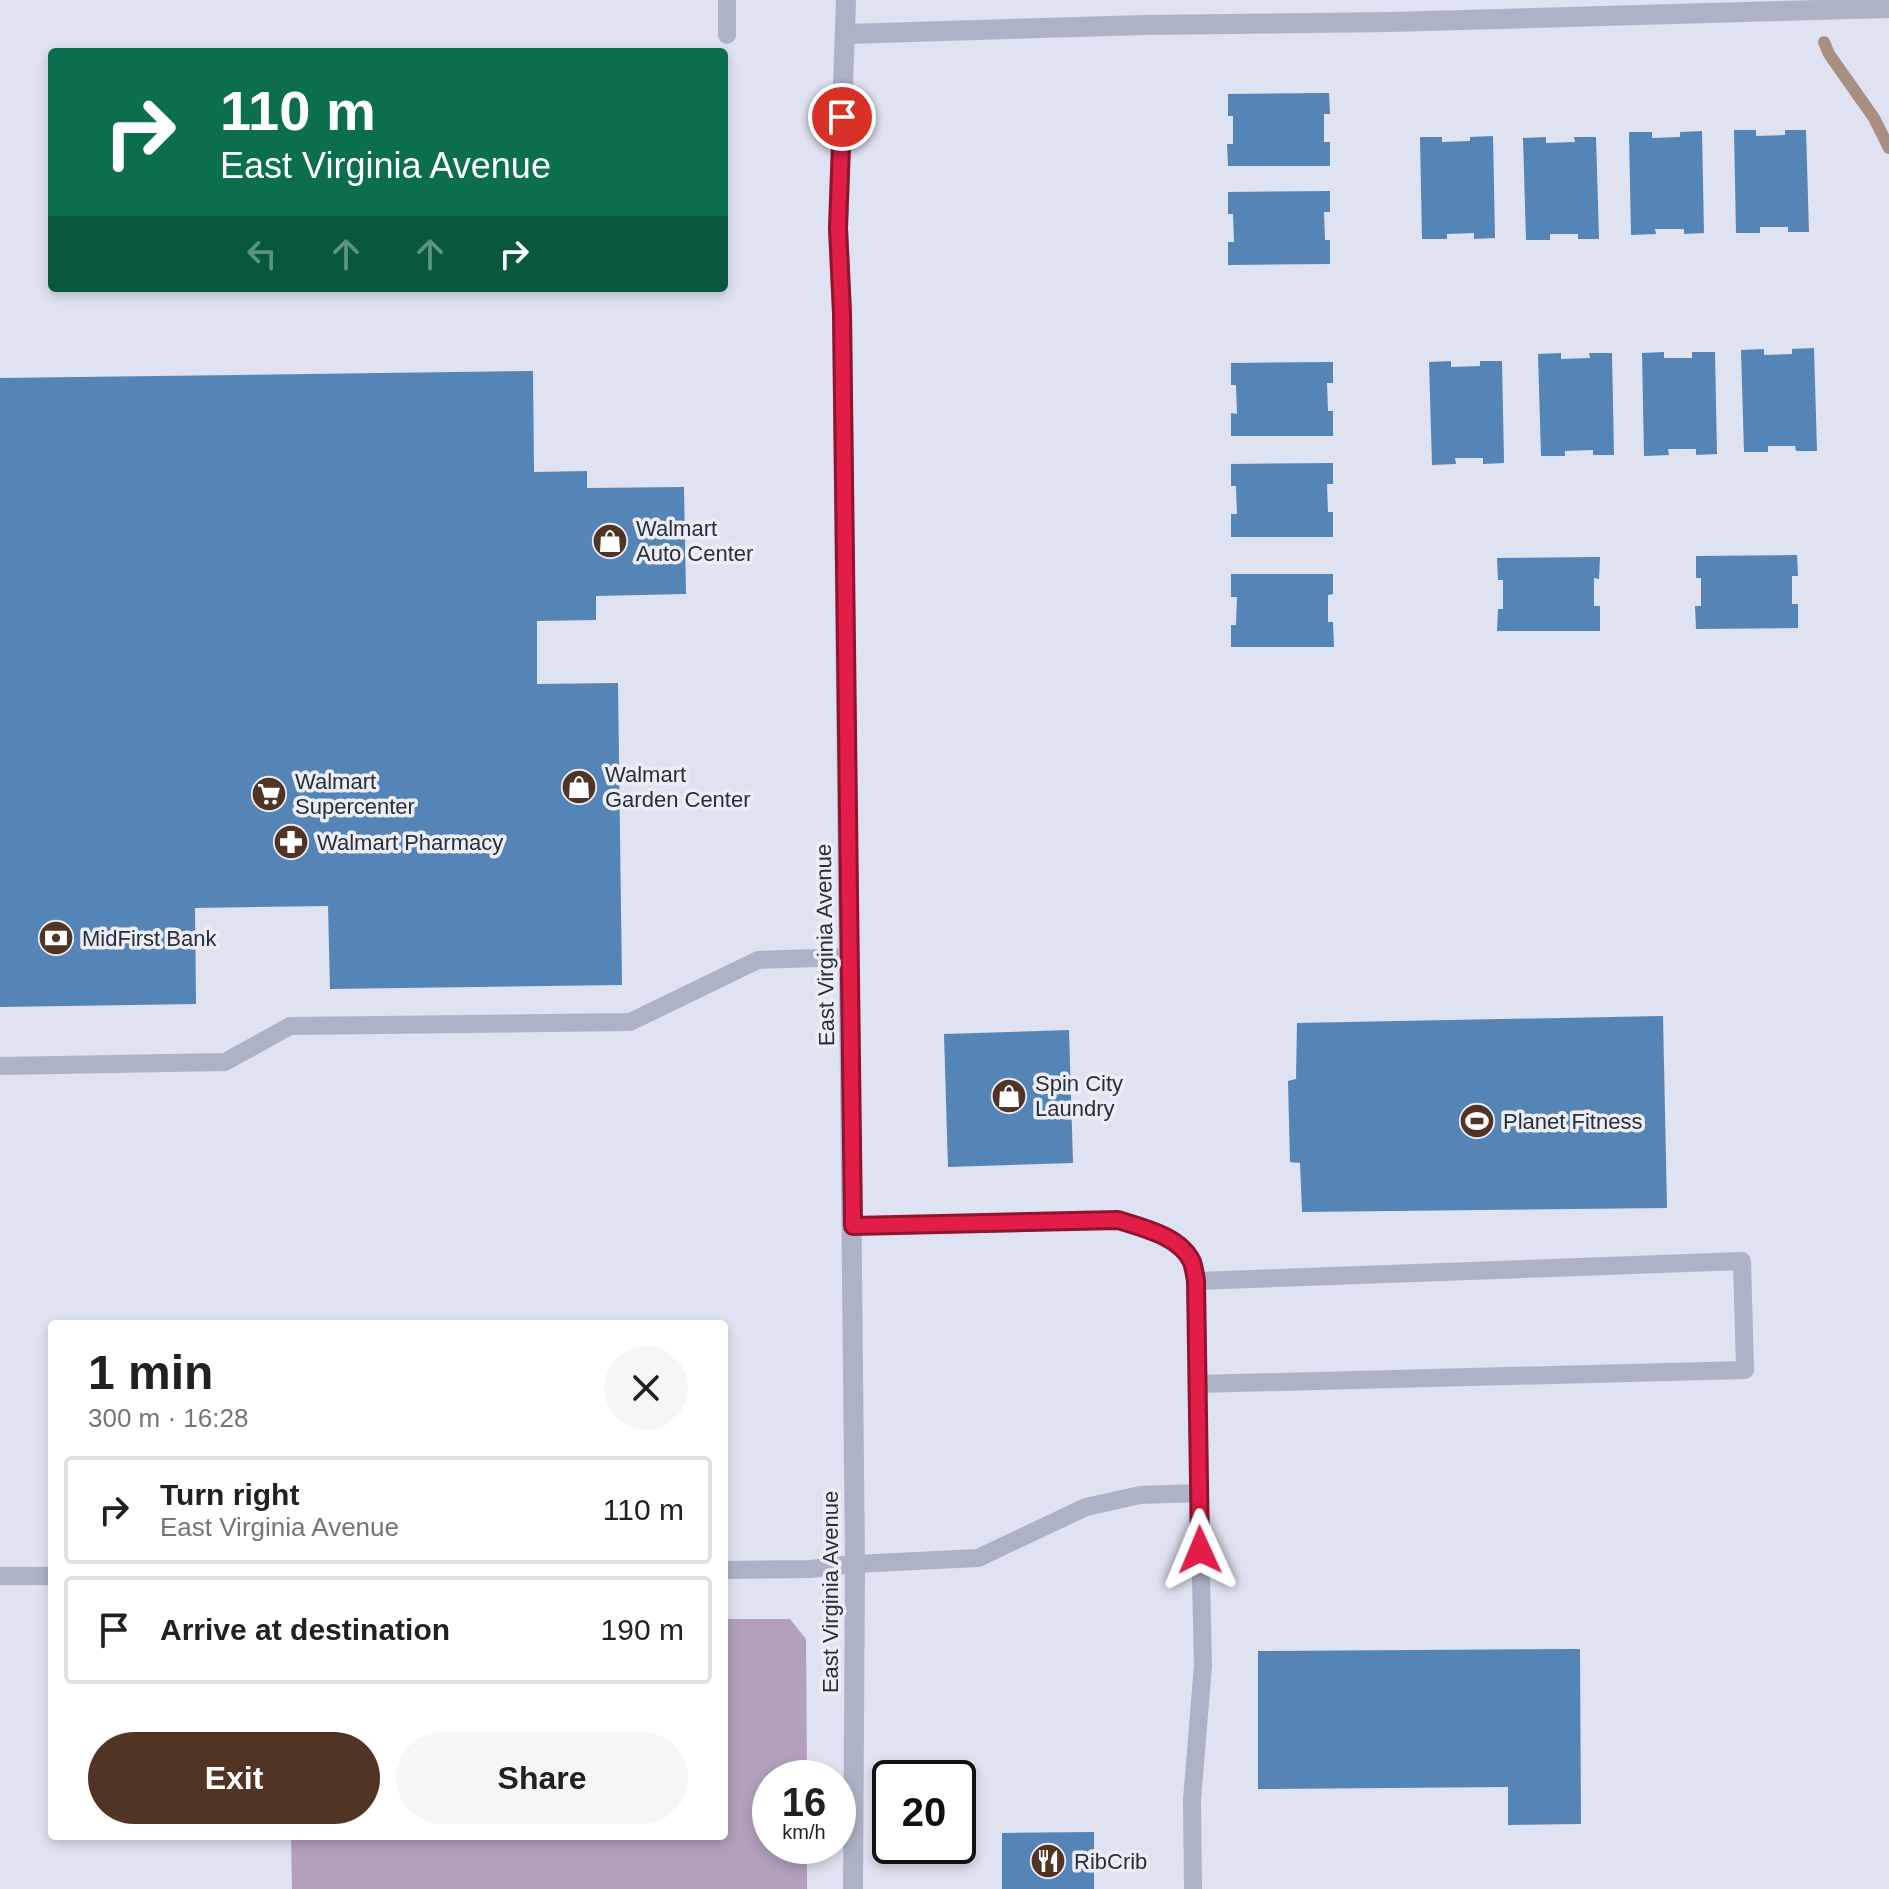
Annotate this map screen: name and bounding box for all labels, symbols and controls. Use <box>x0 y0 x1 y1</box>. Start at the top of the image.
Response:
text: 110 m <box>220 79 376 142</box>
icon: right <box>88 80 192 184</box>
pin <box>808 83 876 151</box>
icon: arrive <box>820 95 864 139</box>
text: East Virginia Avenue <box>220 145 551 186</box>
icon: left <box>240 232 284 276</box>
icon: ahead <box>324 232 368 276</box>
icon: ahead <box>408 232 452 276</box>
icon: right <box>492 232 536 276</box>
place label: Walmart Auto Center <box>636 516 753 566</box>
shop icon: Walmart Auto Center <box>591 522 629 560</box>
place label: Walmart Garden Center <box>605 762 751 812</box>
shop icon: Walmart Garden Center <box>560 768 598 806</box>
place label: Walmart Supercenter <box>295 769 415 819</box>
supermarket icon: Walmart Supercenter <box>250 775 288 813</box>
pharmacy icon: Walmart Pharmacy <box>272 823 310 861</box>
place label: Walmart Pharmacy <box>317 830 503 855</box>
street label: East Virginia Avenue <box>811 844 839 1046</box>
bank icon: MidFirst Bank <box>37 919 75 957</box>
place label: MidFirst Bank <box>82 926 217 951</box>
place label: Spin City Laundry <box>1035 1071 1123 1121</box>
shop icon: Spin City Laundry <box>990 1077 1028 1115</box>
sports icon: Planet Fitness <box>1458 1102 1496 1140</box>
place label: Planet Fitness <box>1503 1109 1642 1134</box>
text: 1 min <box>88 1346 213 1399</box>
button: close <box>604 1346 688 1430</box>
text: 300 m · 16:28 <box>88 1403 248 1433</box>
text: Turn right <box>160 1478 299 1511</box>
icon: right <box>92 1488 136 1532</box>
street label: East Virginia Avenue <box>818 1491 843 1693</box>
text: 110 m <box>603 1493 684 1526</box>
position arrow <box>1158 1508 1242 1592</box>
text: East Virginia Avenue <box>160 1512 399 1542</box>
icon: arrive <box>92 1608 136 1652</box>
text: Arrive at destination <box>160 1613 450 1646</box>
text: 190 m <box>601 1613 684 1646</box>
button: Exit <box>88 1732 380 1824</box>
button: Share <box>396 1732 688 1824</box>
speed limit sign: 20 <box>872 1760 976 1864</box>
text: 16 <box>782 1780 826 1824</box>
text: km/h <box>782 1821 826 1843</box>
restaurant icon: RibCrib <box>1029 1842 1067 1880</box>
place label: RibCrib <box>1074 1849 1147 1874</box>

